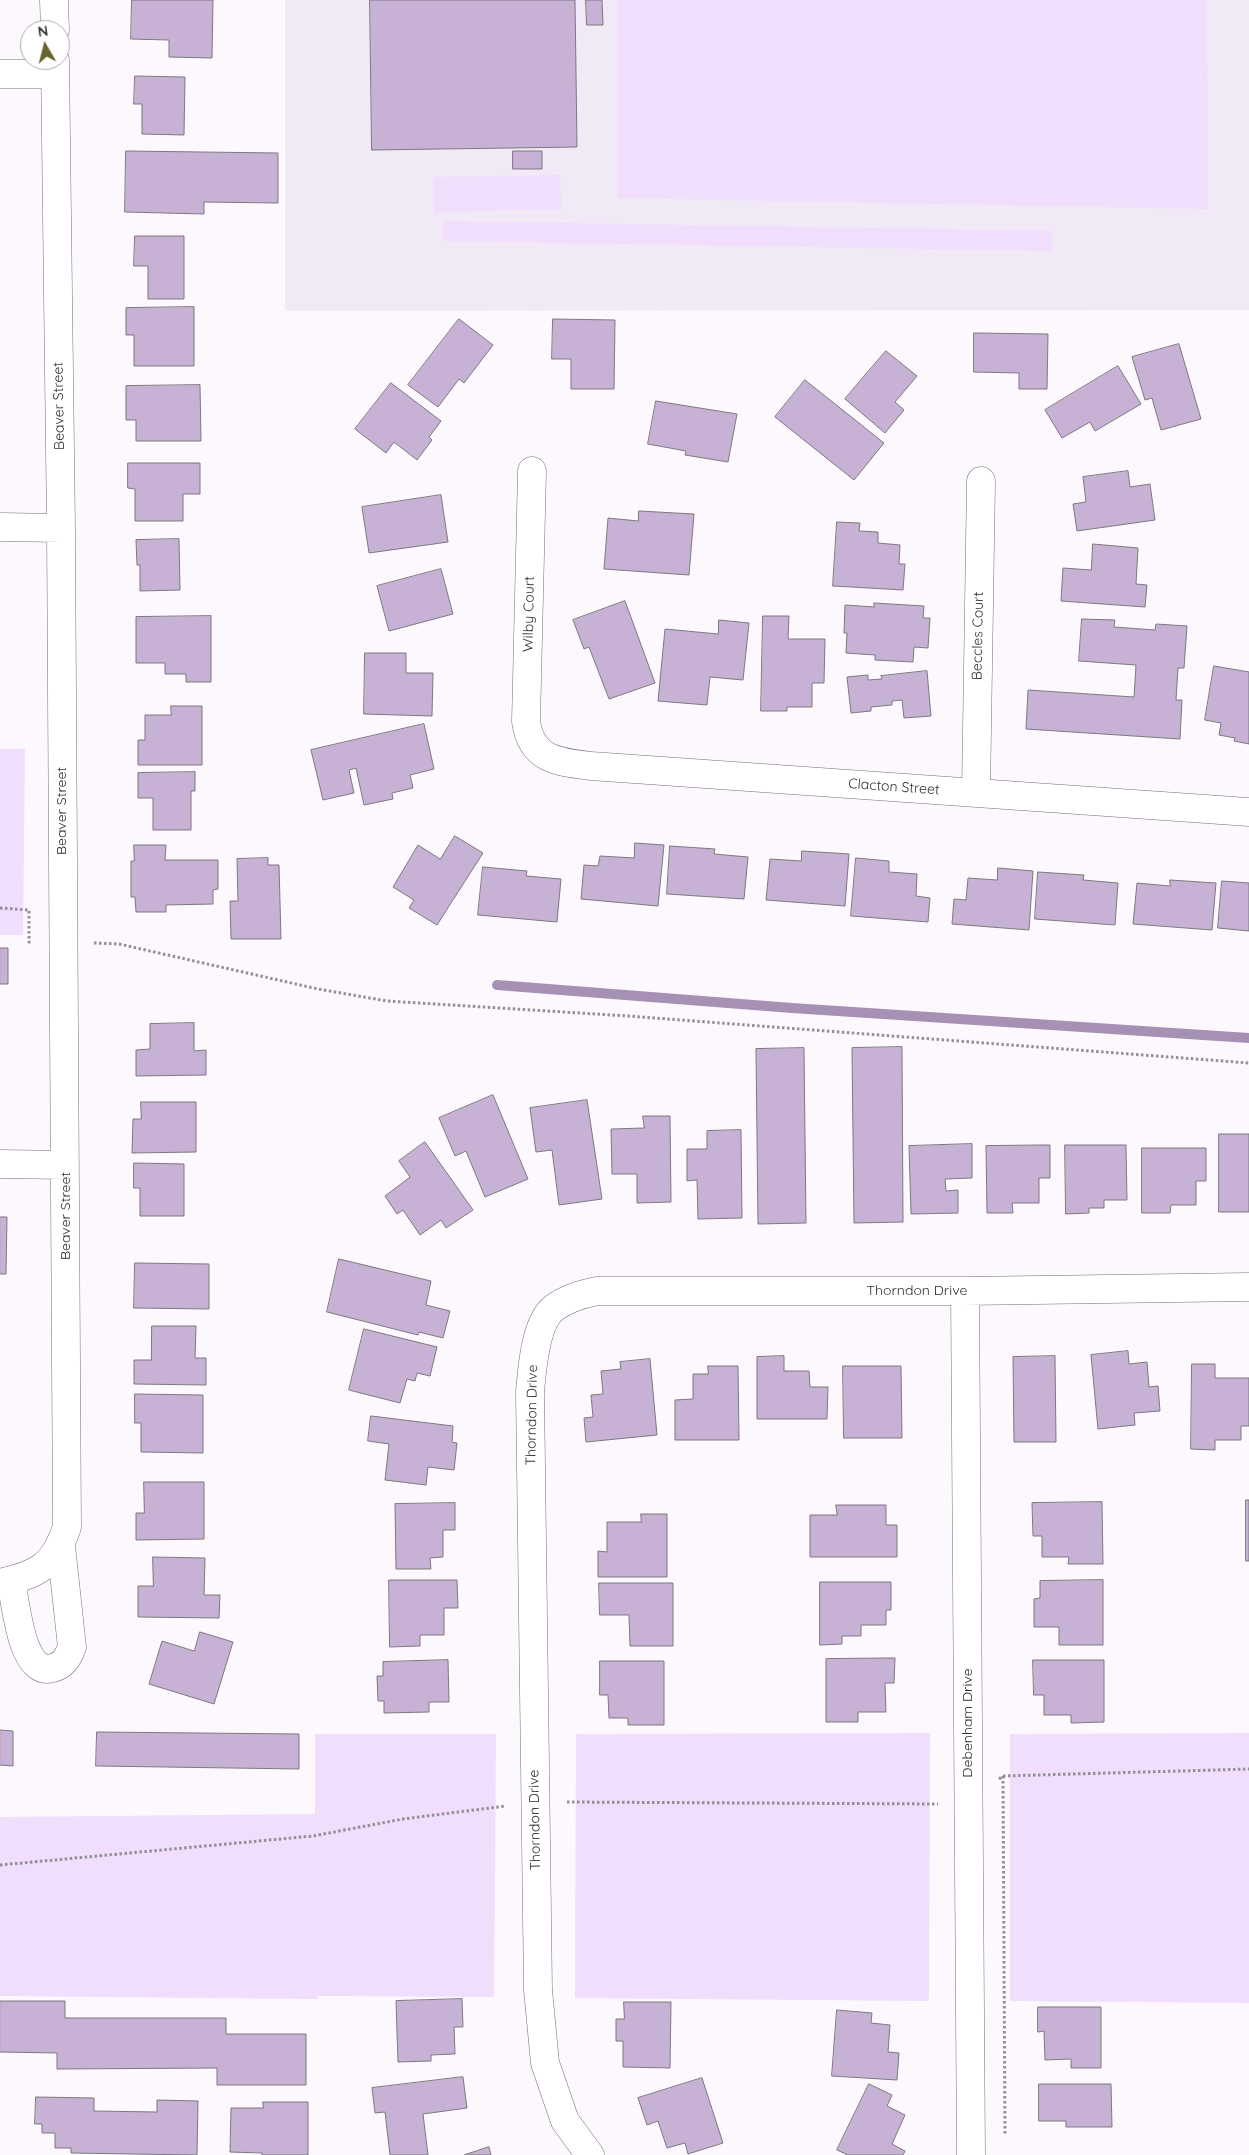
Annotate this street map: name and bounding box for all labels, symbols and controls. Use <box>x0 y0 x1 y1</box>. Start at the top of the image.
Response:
north arrow <box>20 20 70 70</box>
text: N <box>37 22 49 41</box>
street label: Beaver Street <box>50 362 68 450</box>
street label: Wilby Court <box>520 576 538 652</box>
street label: Beccles Court <box>969 592 987 680</box>
street label: Beaver Street <box>54 767 70 855</box>
street label: Clacton Street <box>848 775 940 799</box>
street label: Beaver Street <box>58 1172 74 1260</box>
street label: Thorndon Drive <box>867 1283 967 1299</box>
street label: Thorndon Drive <box>523 1364 541 1466</box>
street label: Debenham Drive <box>960 1668 976 1778</box>
street label: Thorndon Drive <box>526 1769 544 1871</box>

